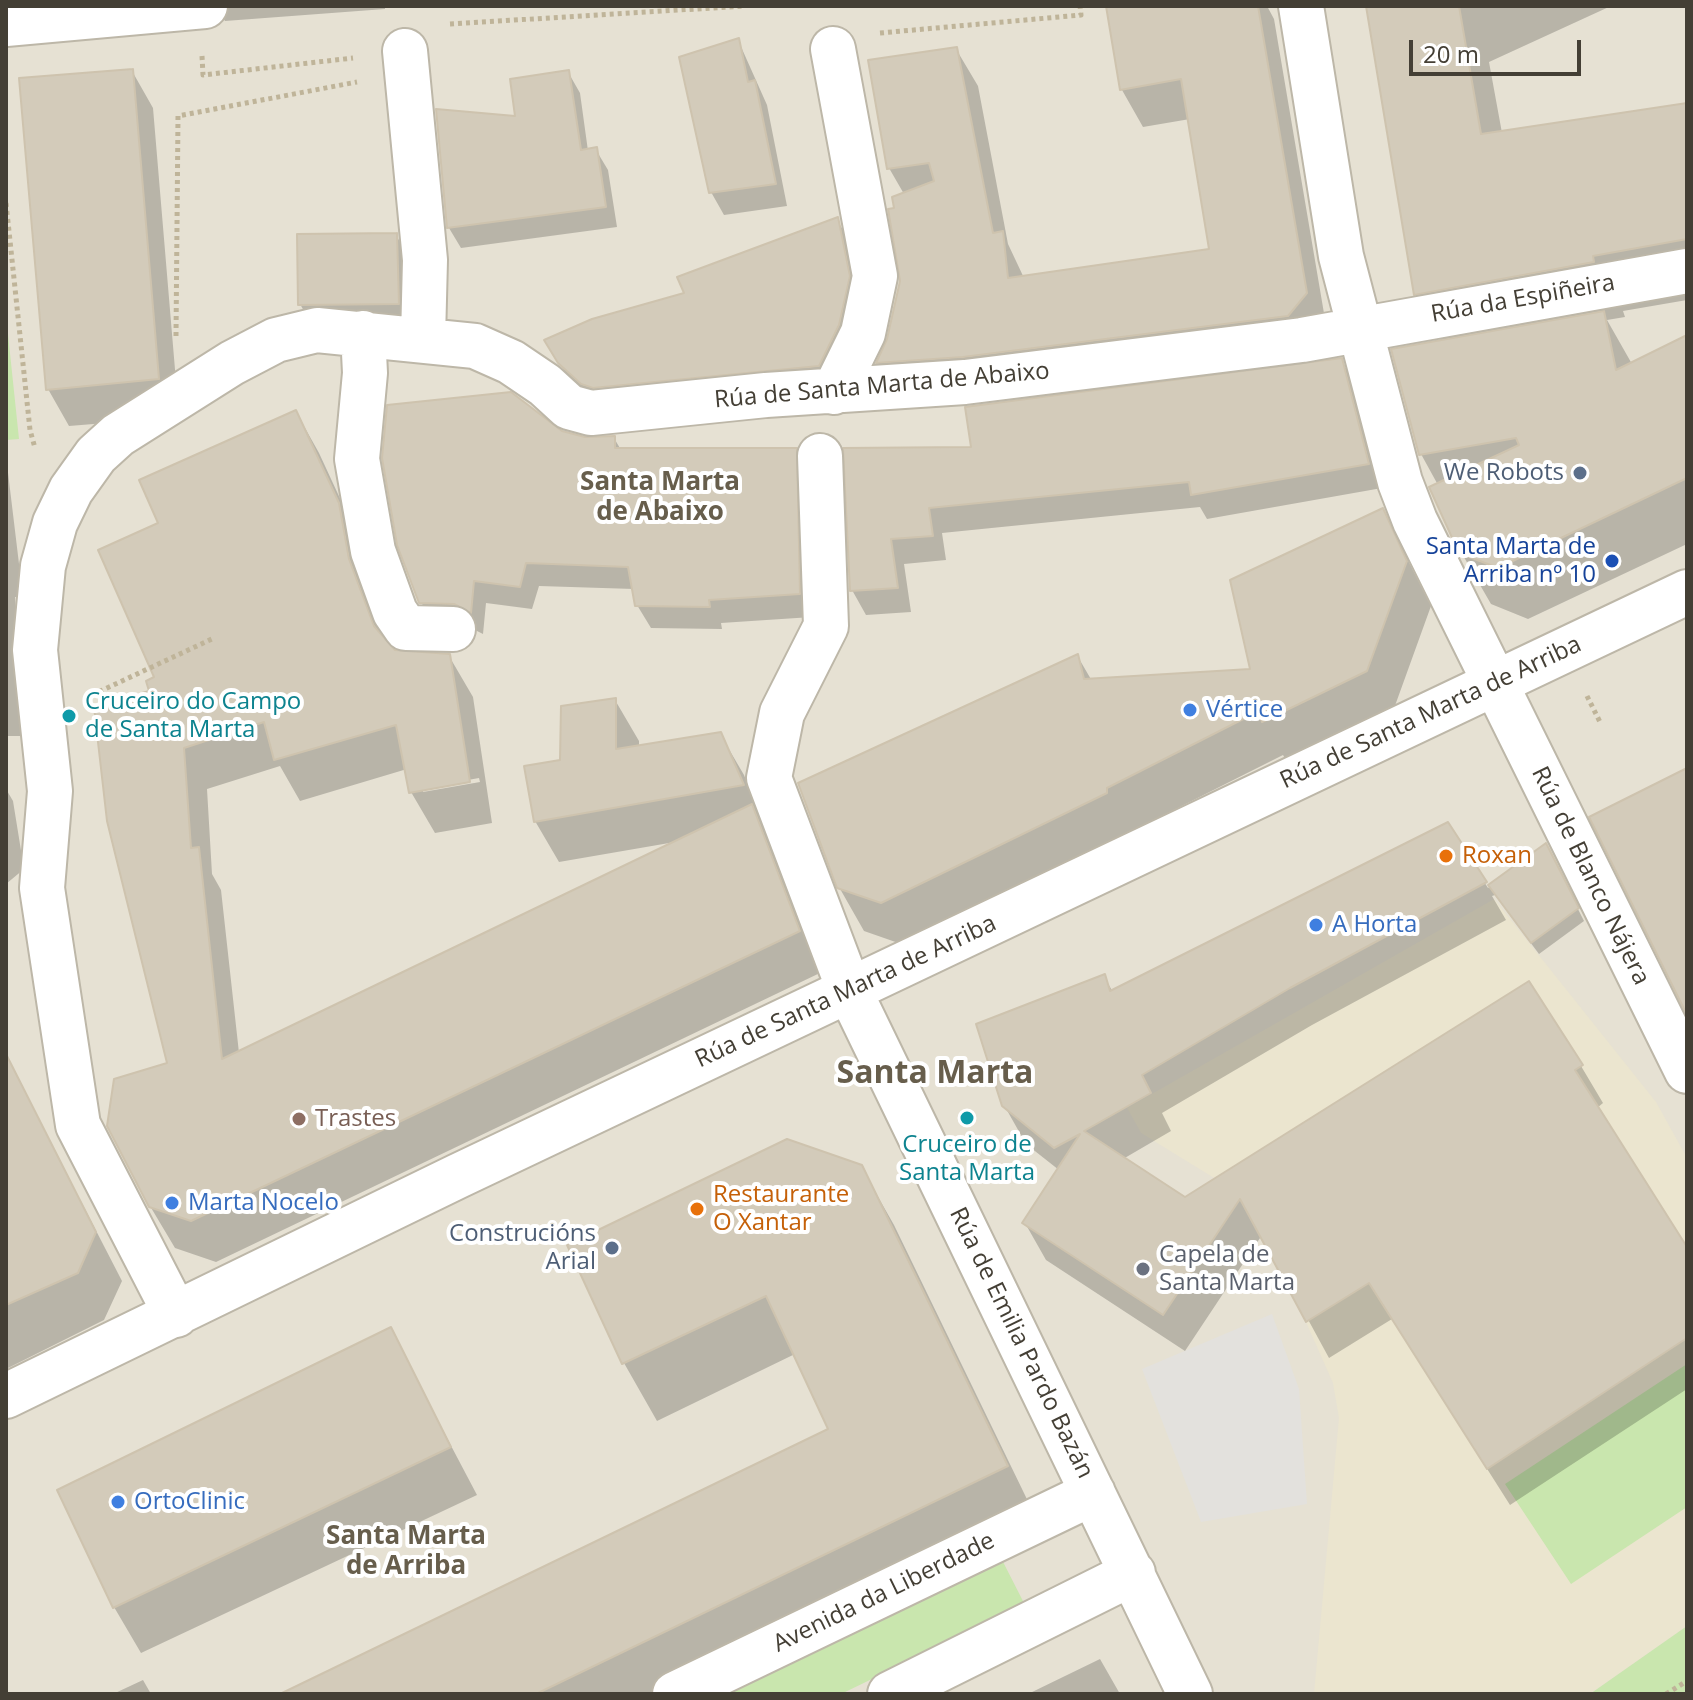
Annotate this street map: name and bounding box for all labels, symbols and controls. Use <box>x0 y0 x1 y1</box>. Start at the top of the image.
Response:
scale bar <box>1413 24 1585 74</box>
text: 20 m <box>1423 37 1479 70</box>
street label: Rúa da Espiñeira <box>1429 269 1617 329</box>
street label: Rúa de Santa Marta de Abaixo <box>713 357 1051 415</box>
place label: We Robots <box>1444 459 1564 487</box>
marker: We Robots <box>1571 464 1589 482</box>
district label: Santa Marta de Abaixo <box>580 467 740 528</box>
place label: Santa Marta de Arriba nº 10 <box>1426 533 1596 589</box>
marker: Santa Marta de Arriba nº 10 <box>1603 552 1621 570</box>
street label: Rúa de Santa Marta de Arriba <box>1276 630 1586 796</box>
place label: Cruceiro do Campo de Santa Marta <box>85 688 301 744</box>
place label: Vértice <box>1206 696 1283 724</box>
marker: Vértice <box>1181 701 1199 719</box>
marker: Cruceiro do Campo de Santa Marta <box>60 707 78 725</box>
street label: Rúa de Blanco Nájera <box>1525 762 1655 990</box>
place label: Roxan <box>1462 842 1532 870</box>
marker: Roxan <box>1437 847 1455 865</box>
street label: Rúa de Santa Marta de Arriba <box>691 909 1001 1075</box>
place label: A Horta <box>1332 911 1417 939</box>
marker: A Horta <box>1307 916 1325 934</box>
district label: Santa Marta <box>837 1055 1033 1093</box>
place label: Trastes <box>315 1105 396 1133</box>
marker: Cruceiro de Santa Marta <box>958 1109 976 1127</box>
marker: Trastes <box>290 1110 308 1128</box>
place label: Cruceiro de Santa Marta <box>899 1131 1035 1187</box>
place label: Restaurante O Xantar <box>713 1181 849 1237</box>
place label: Marta Nocelo <box>188 1189 339 1217</box>
marker: Marta Nocelo <box>163 1194 181 1212</box>
marker: Restaurante O Xantar <box>688 1200 706 1218</box>
street label: Rúa de Emilia Pardo Bazán <box>943 1203 1099 1483</box>
place label: Construcións Arial <box>449 1220 596 1276</box>
marker: Construcións Arial <box>603 1239 621 1257</box>
place label: Capela de Santa Marta <box>1159 1241 1295 1297</box>
marker: Capela de Santa Marta <box>1134 1260 1152 1278</box>
place label: OrtoClinic <box>134 1488 245 1516</box>
marker: OrtoClinic <box>109 1493 127 1511</box>
district label: Santa Marta de Arriba <box>326 1521 486 1582</box>
street label: Avenida da Liberdade <box>769 1527 999 1659</box>

